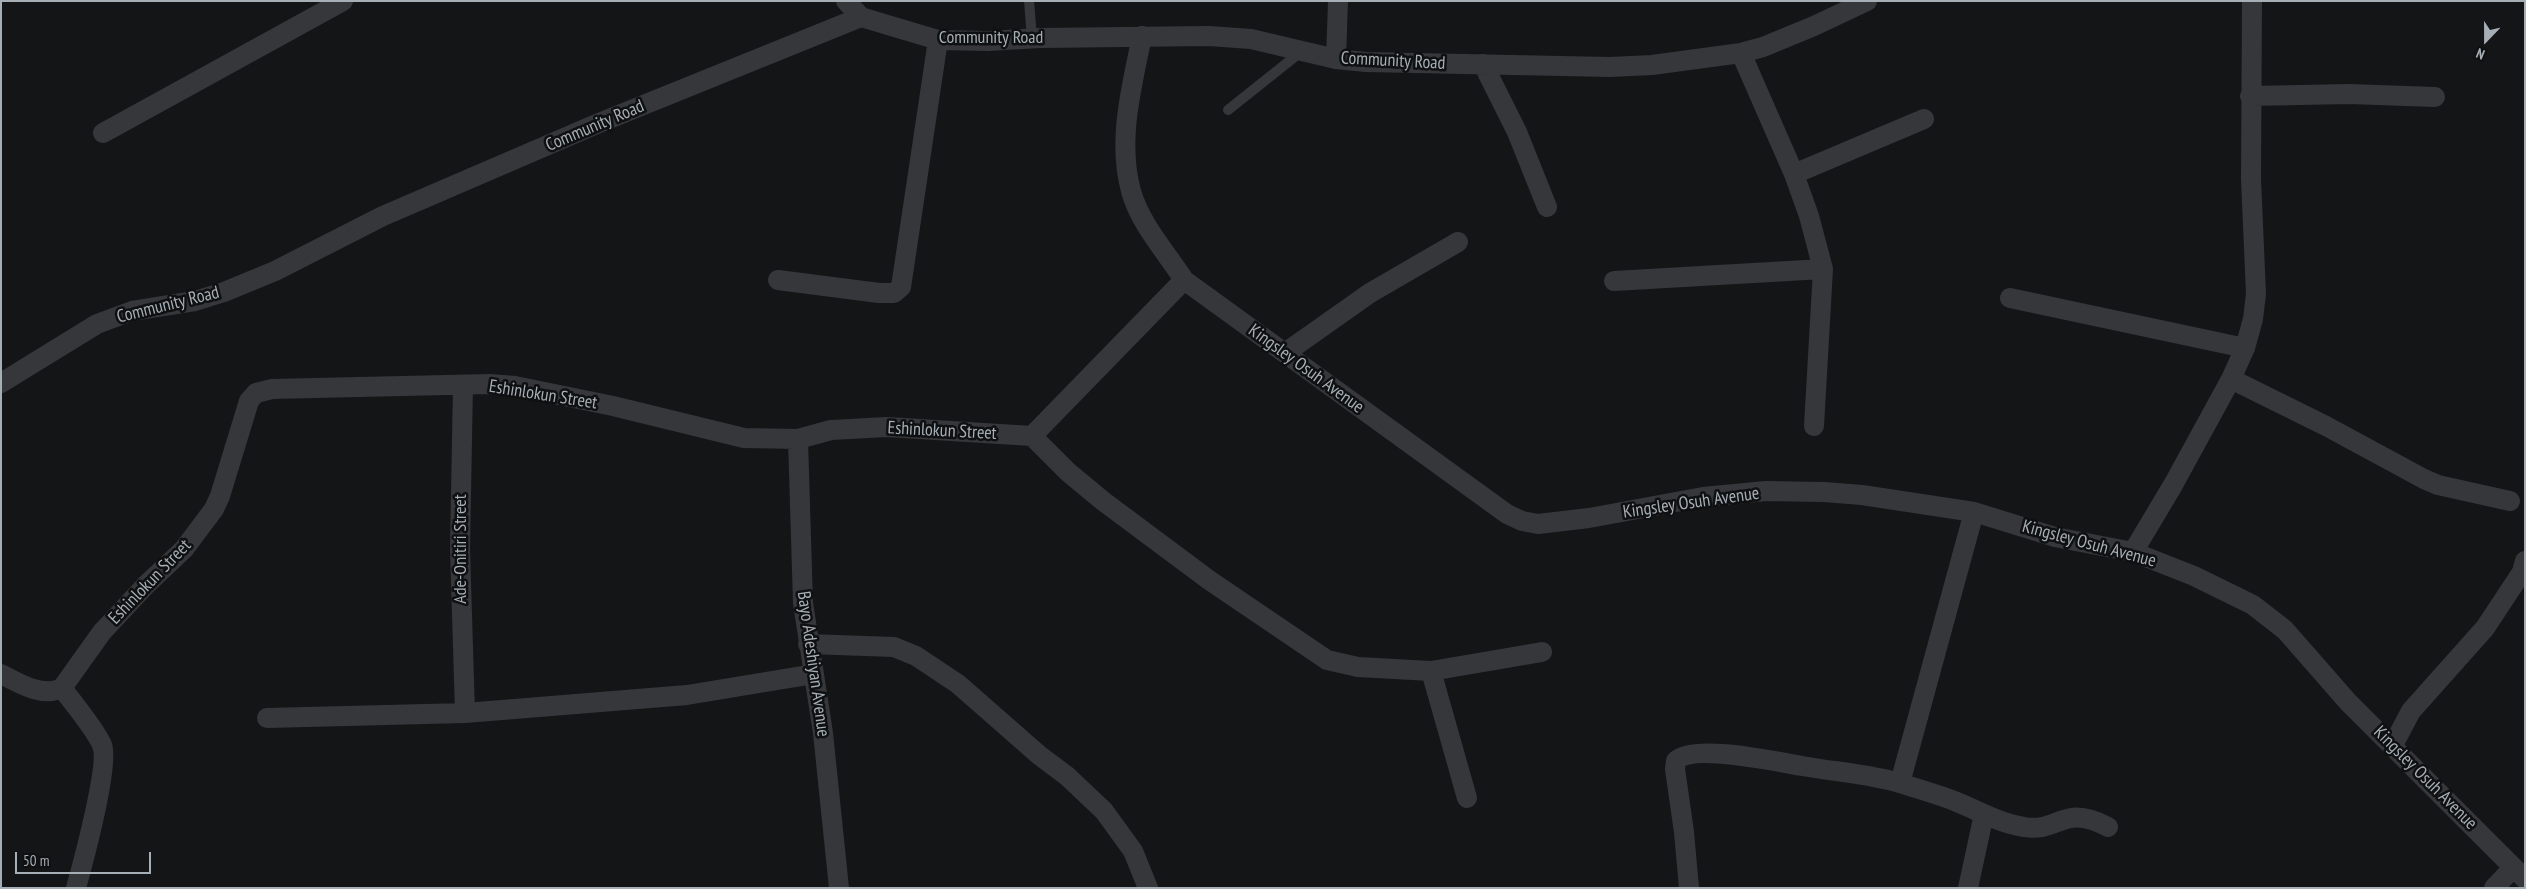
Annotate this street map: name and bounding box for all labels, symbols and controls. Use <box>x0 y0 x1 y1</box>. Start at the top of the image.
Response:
north arrow <box>2461 15 2511 65</box>
street label: Community Road <box>939 27 1043 49</box>
text: N <box>2474 44 2487 64</box>
street label: Community Road <box>1340 47 1446 75</box>
street label: Community Road <box>543 96 647 156</box>
street label: Community Road <box>115 282 221 328</box>
street label: Kingsley Osuh Avenue <box>1244 320 1368 418</box>
street label: Eshinlokun Street <box>487 376 599 414</box>
street label: Eshinlokun Street <box>887 417 997 445</box>
street label: Kingsley Osuh Avenue <box>1621 483 1761 523</box>
street label: Ade-Onitiri Street <box>450 494 472 604</box>
street label: Kingsley Osuh Avenue <box>2020 516 2158 572</box>
street label: Eshinlokun Street <box>104 535 196 629</box>
street label: Bayo Adeshiyan Avenue <box>792 590 834 738</box>
street label: Kingsley Osuh Avenue <box>2369 722 2481 834</box>
scale bar <box>18 842 154 874</box>
text: 50 m <box>23 851 49 870</box>

